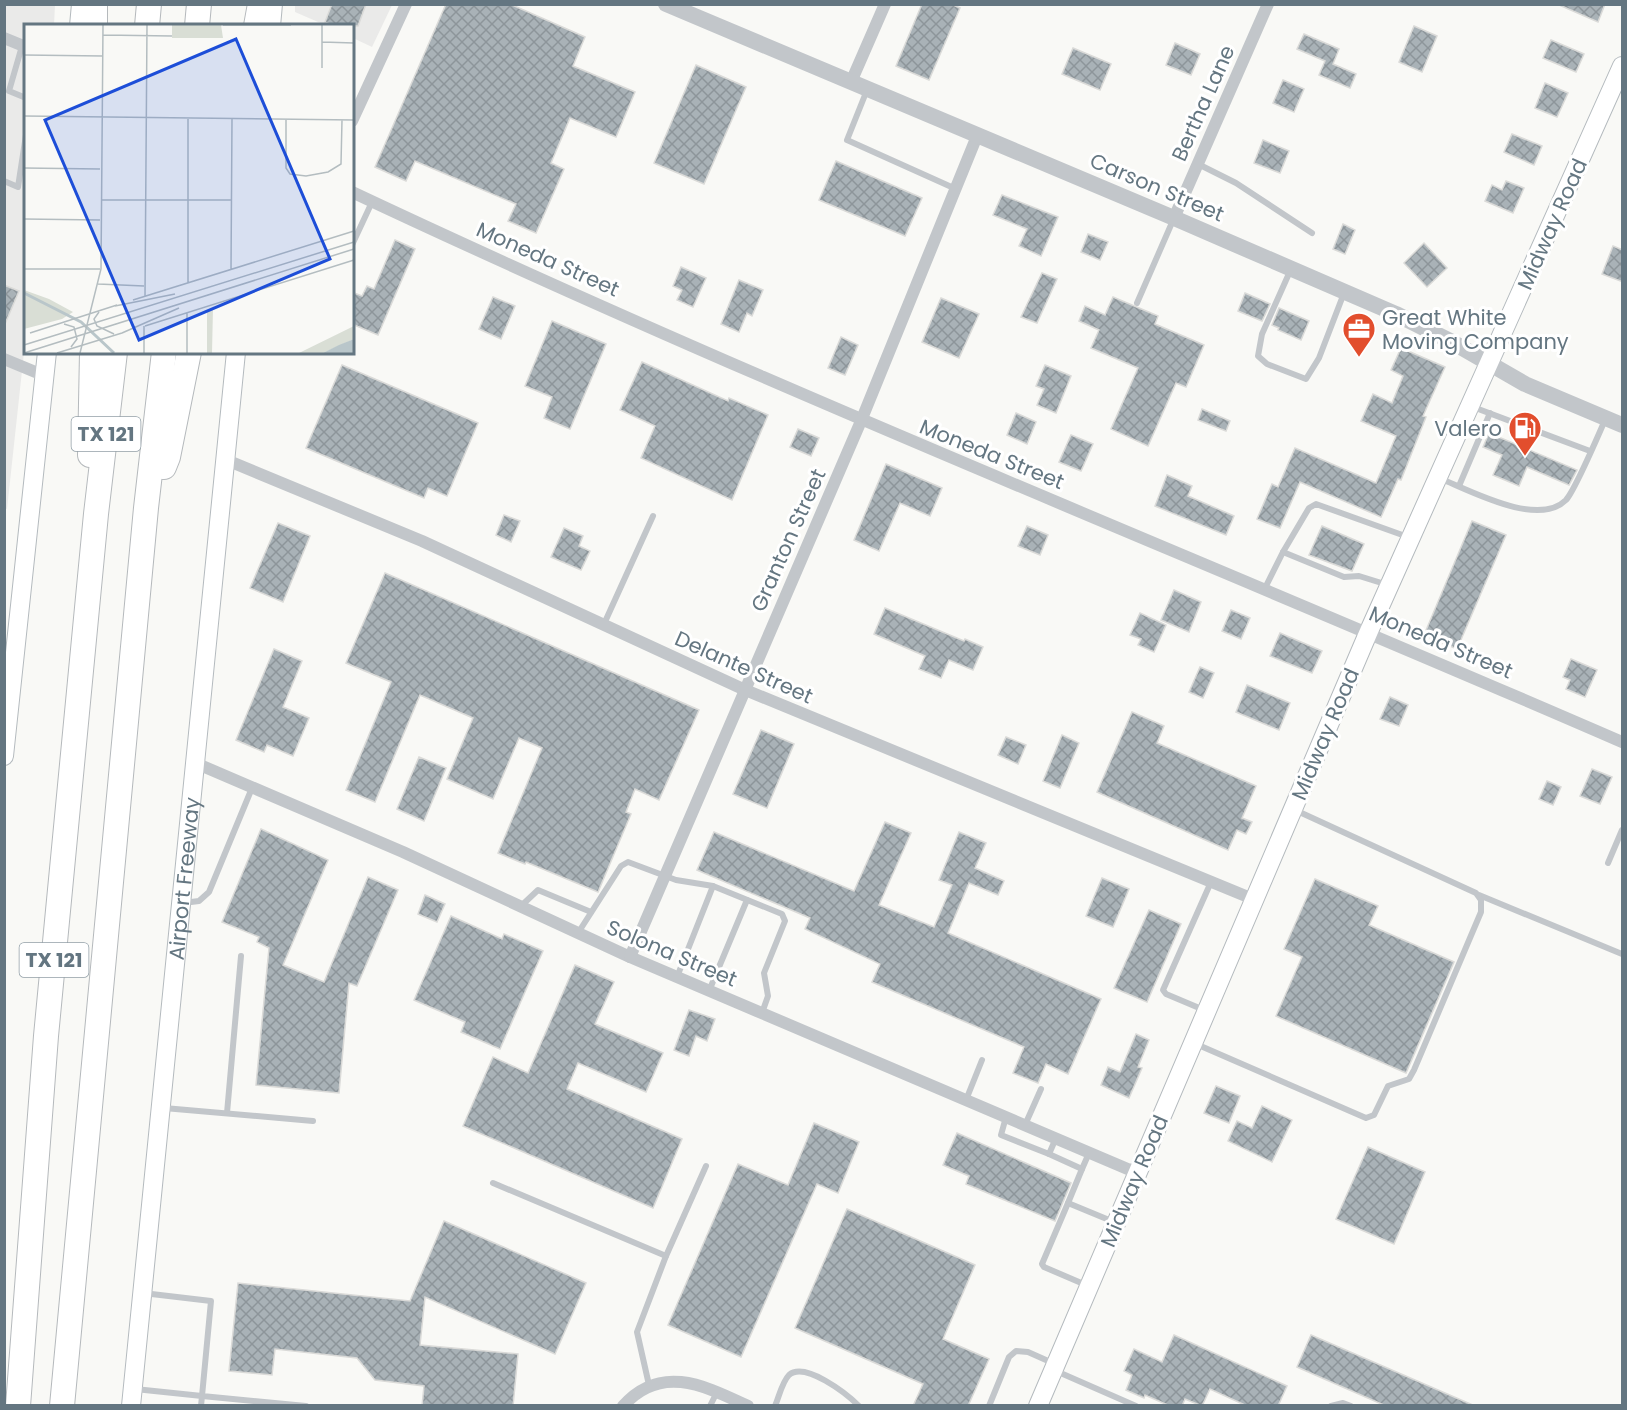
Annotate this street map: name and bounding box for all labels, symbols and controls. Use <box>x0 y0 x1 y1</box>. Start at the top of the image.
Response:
inset map <box>24 24 354 354</box>
street label: Bertha Lane <box>1164 40 1242 166</box>
street label: Carson Street <box>1085 146 1229 228</box>
street label: Midway Road <box>1510 154 1594 294</box>
street label: Moneda Street <box>472 215 624 303</box>
place label: Great White Moving Company <box>1382 303 1569 356</box>
office icon: Great White Moving Company <box>1341 311 1377 358</box>
fuel station icon: Valero <box>1507 410 1543 457</box>
street label: Moneda Street <box>915 412 1069 496</box>
place label: Valero <box>1434 414 1502 443</box>
road number: TX 121 <box>72 417 140 451</box>
street label: Granton Street <box>744 464 832 616</box>
street label: Moneda Street <box>1365 599 1517 685</box>
street label: Delante Street <box>670 624 818 710</box>
street label: Midway Road <box>1284 663 1366 805</box>
street label: Airport Freeway <box>161 796 206 961</box>
street label: Solona Street <box>602 912 742 994</box>
road number: TX 121 <box>20 943 88 977</box>
street label: Midway Road <box>1093 1110 1175 1252</box>

